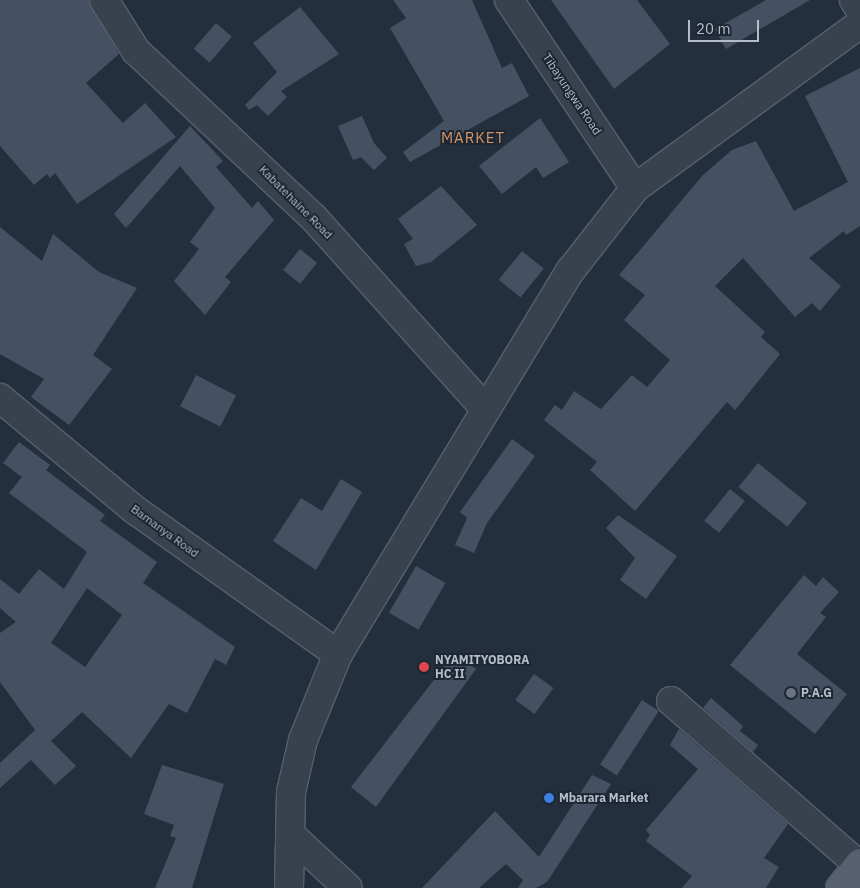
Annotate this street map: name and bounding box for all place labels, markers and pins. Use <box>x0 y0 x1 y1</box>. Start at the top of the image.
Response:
place label: NYAMITYOBORA HC II <box>435 653 529 681</box>
marker: NYAMITYOBORA HC II <box>417 660 431 674</box>
place label: P.A.G <box>801 686 832 700</box>
marker: P.A.G <box>785 687 797 699</box>
place label: Mbarara Market <box>559 791 648 805</box>
marker: Mbarara Market <box>543 792 555 804</box>

